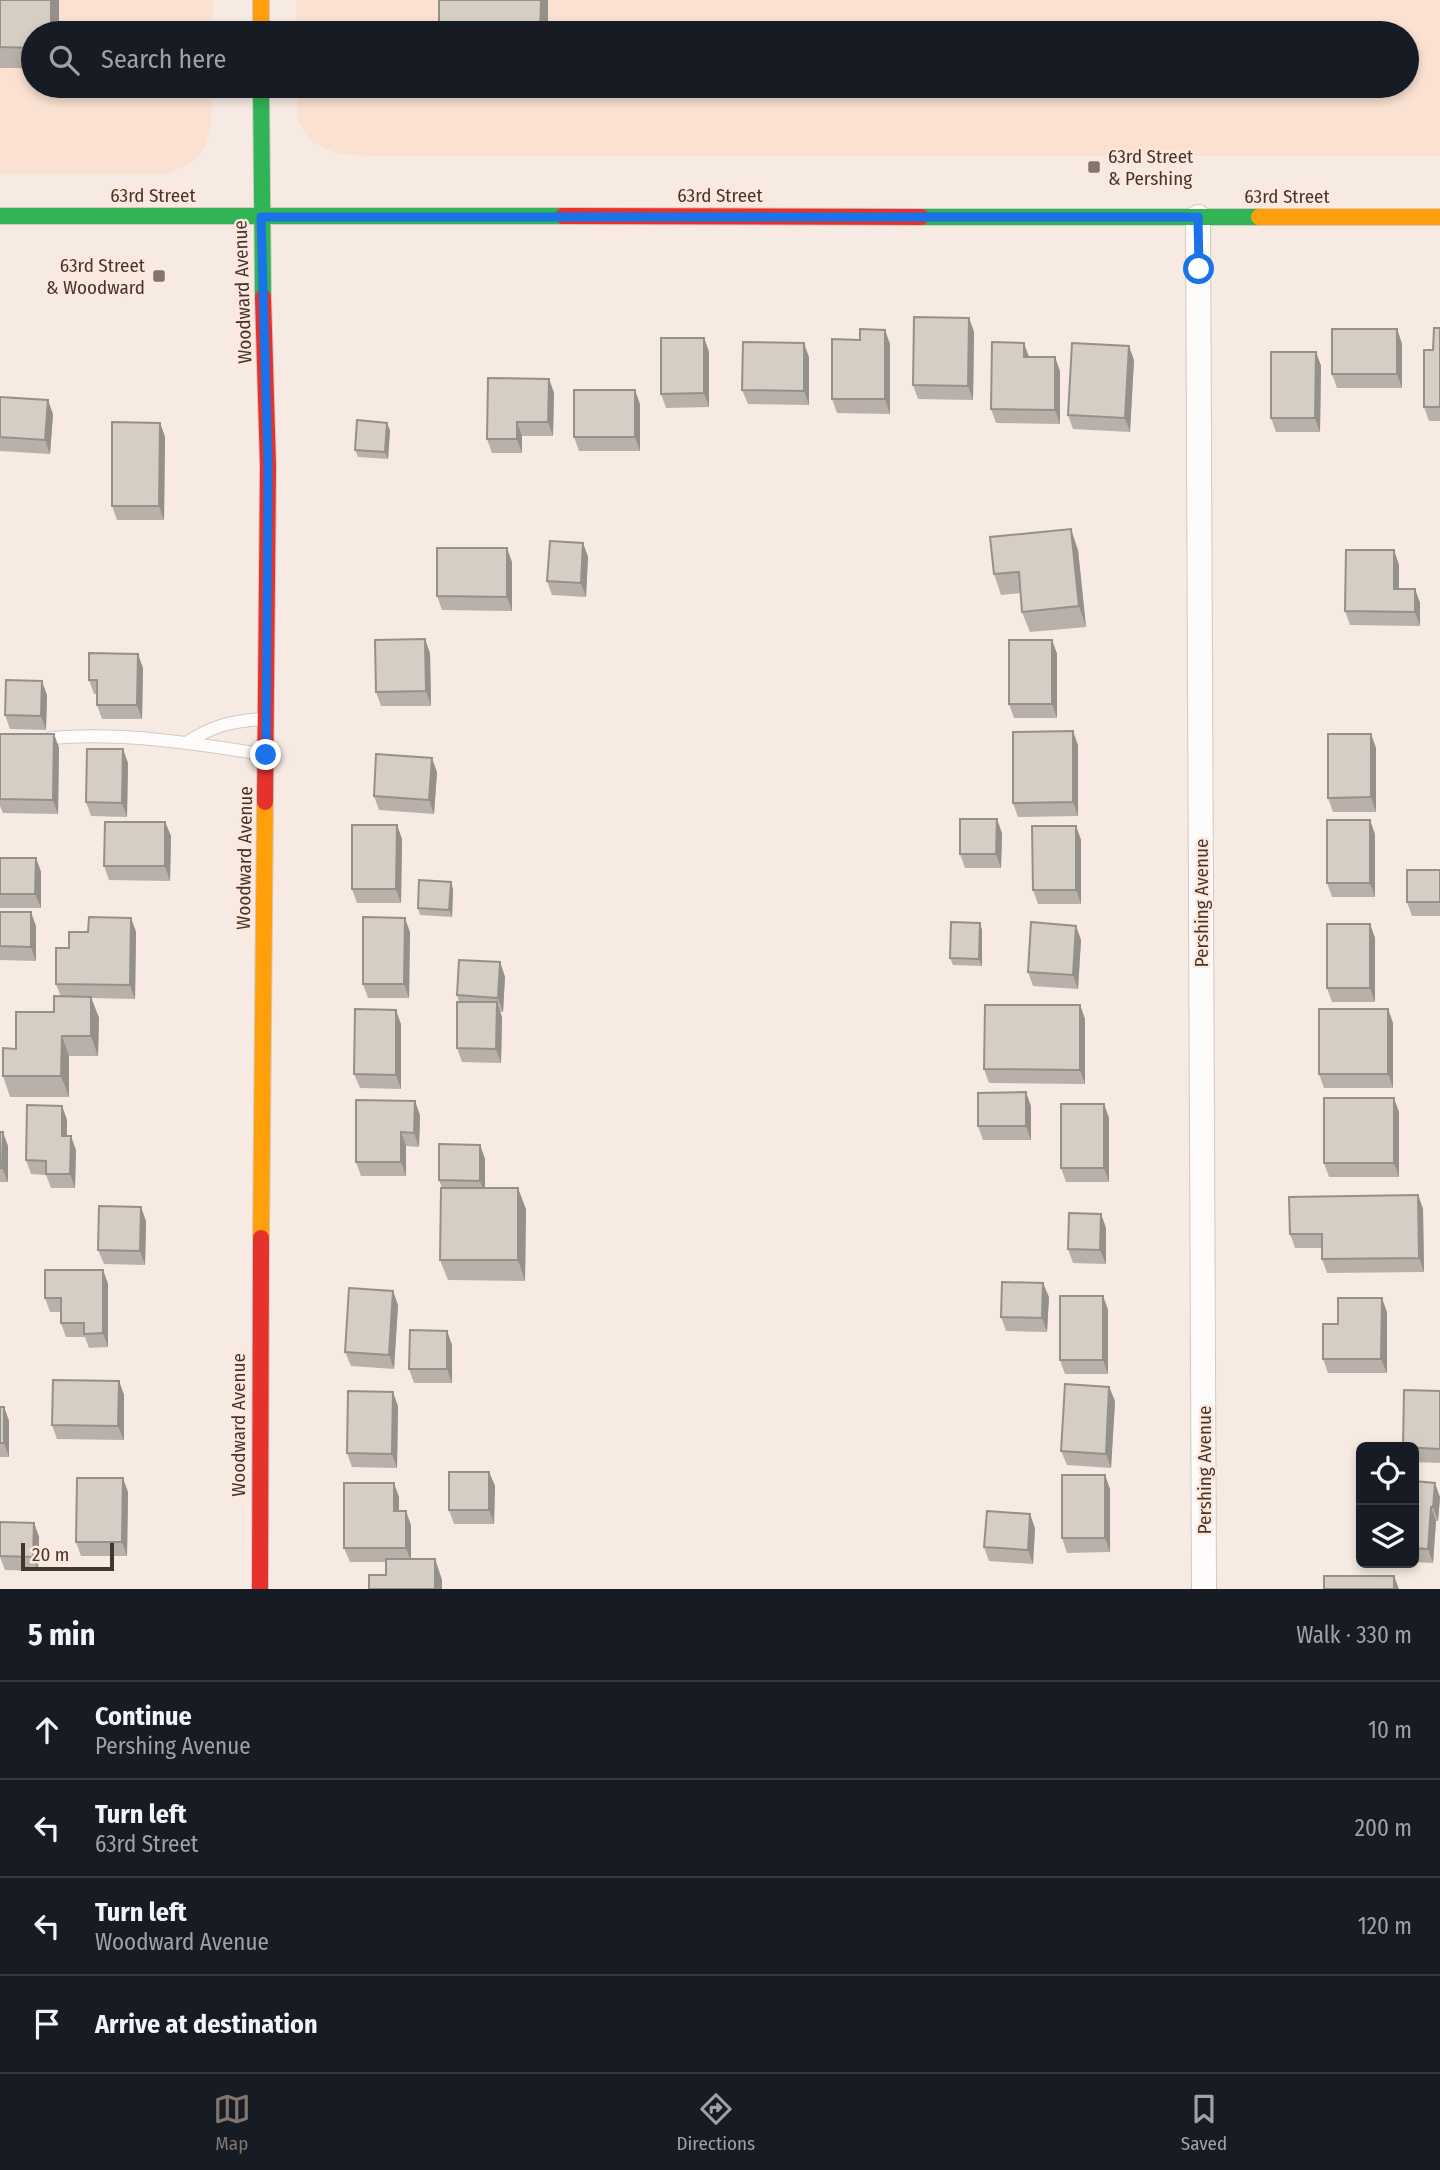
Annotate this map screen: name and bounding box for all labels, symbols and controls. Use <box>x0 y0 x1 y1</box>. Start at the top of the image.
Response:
search box <box>21 21 1419 98</box>
icon: search <box>45 41 83 79</box>
text: Search here <box>101 44 226 75</box>
place label: 63rd Street & Pershing <box>1108 145 1194 190</box>
marker: 63rd Street & Pershing <box>1086 159 1102 175</box>
street label: 63rd Street <box>110 184 196 207</box>
street label: 63rd Street <box>677 184 763 207</box>
street label: 63rd Street <box>1244 185 1330 208</box>
street label: Woodward Avenue <box>229 220 256 364</box>
route start <box>1183 253 1214 284</box>
place label: 63rd Street & Woodward <box>46 254 146 299</box>
marker: 63rd Street & Woodward <box>151 268 167 284</box>
route end <box>250 739 281 770</box>
street label: Woodward Avenue <box>232 786 257 930</box>
street label: Pershing Avenue <box>1190 839 1213 967</box>
street label: Woodward Avenue <box>227 1353 250 1497</box>
street label: Pershing Avenue <box>1193 1406 1216 1534</box>
map controls <box>1356 1442 1419 1568</box>
button: locate <box>1356 1442 1419 1505</box>
button: layers <box>1356 1505 1419 1568</box>
scale bar <box>21 1540 114 1572</box>
text: 20 m <box>32 1543 69 1566</box>
text: 5 min <box>28 1617 95 1653</box>
text: Walk · 330 m <box>1296 1621 1412 1649</box>
text: Continue <box>95 1701 192 1732</box>
icon: ahead <box>28 1711 66 1749</box>
text: 10 m <box>1368 1716 1412 1744</box>
text: Pershing Avenue <box>95 1732 251 1760</box>
text: Turn left <box>95 1799 187 1830</box>
icon: left <box>28 1809 66 1847</box>
text: 200 m <box>1355 1814 1412 1842</box>
text: 63rd Street <box>95 1830 198 1858</box>
text: Turn left <box>95 1897 187 1928</box>
icon: left <box>28 1907 66 1945</box>
text: 120 m <box>1358 1912 1412 1940</box>
text: Woodward Avenue <box>95 1928 269 1956</box>
icon: arrive <box>28 2005 66 2043</box>
text: Arrive at destination <box>95 2009 318 2040</box>
tab: Map <box>213 2090 251 2155</box>
tab: Directions <box>677 2090 755 2155</box>
tab: Saved <box>1181 2090 1227 2155</box>

